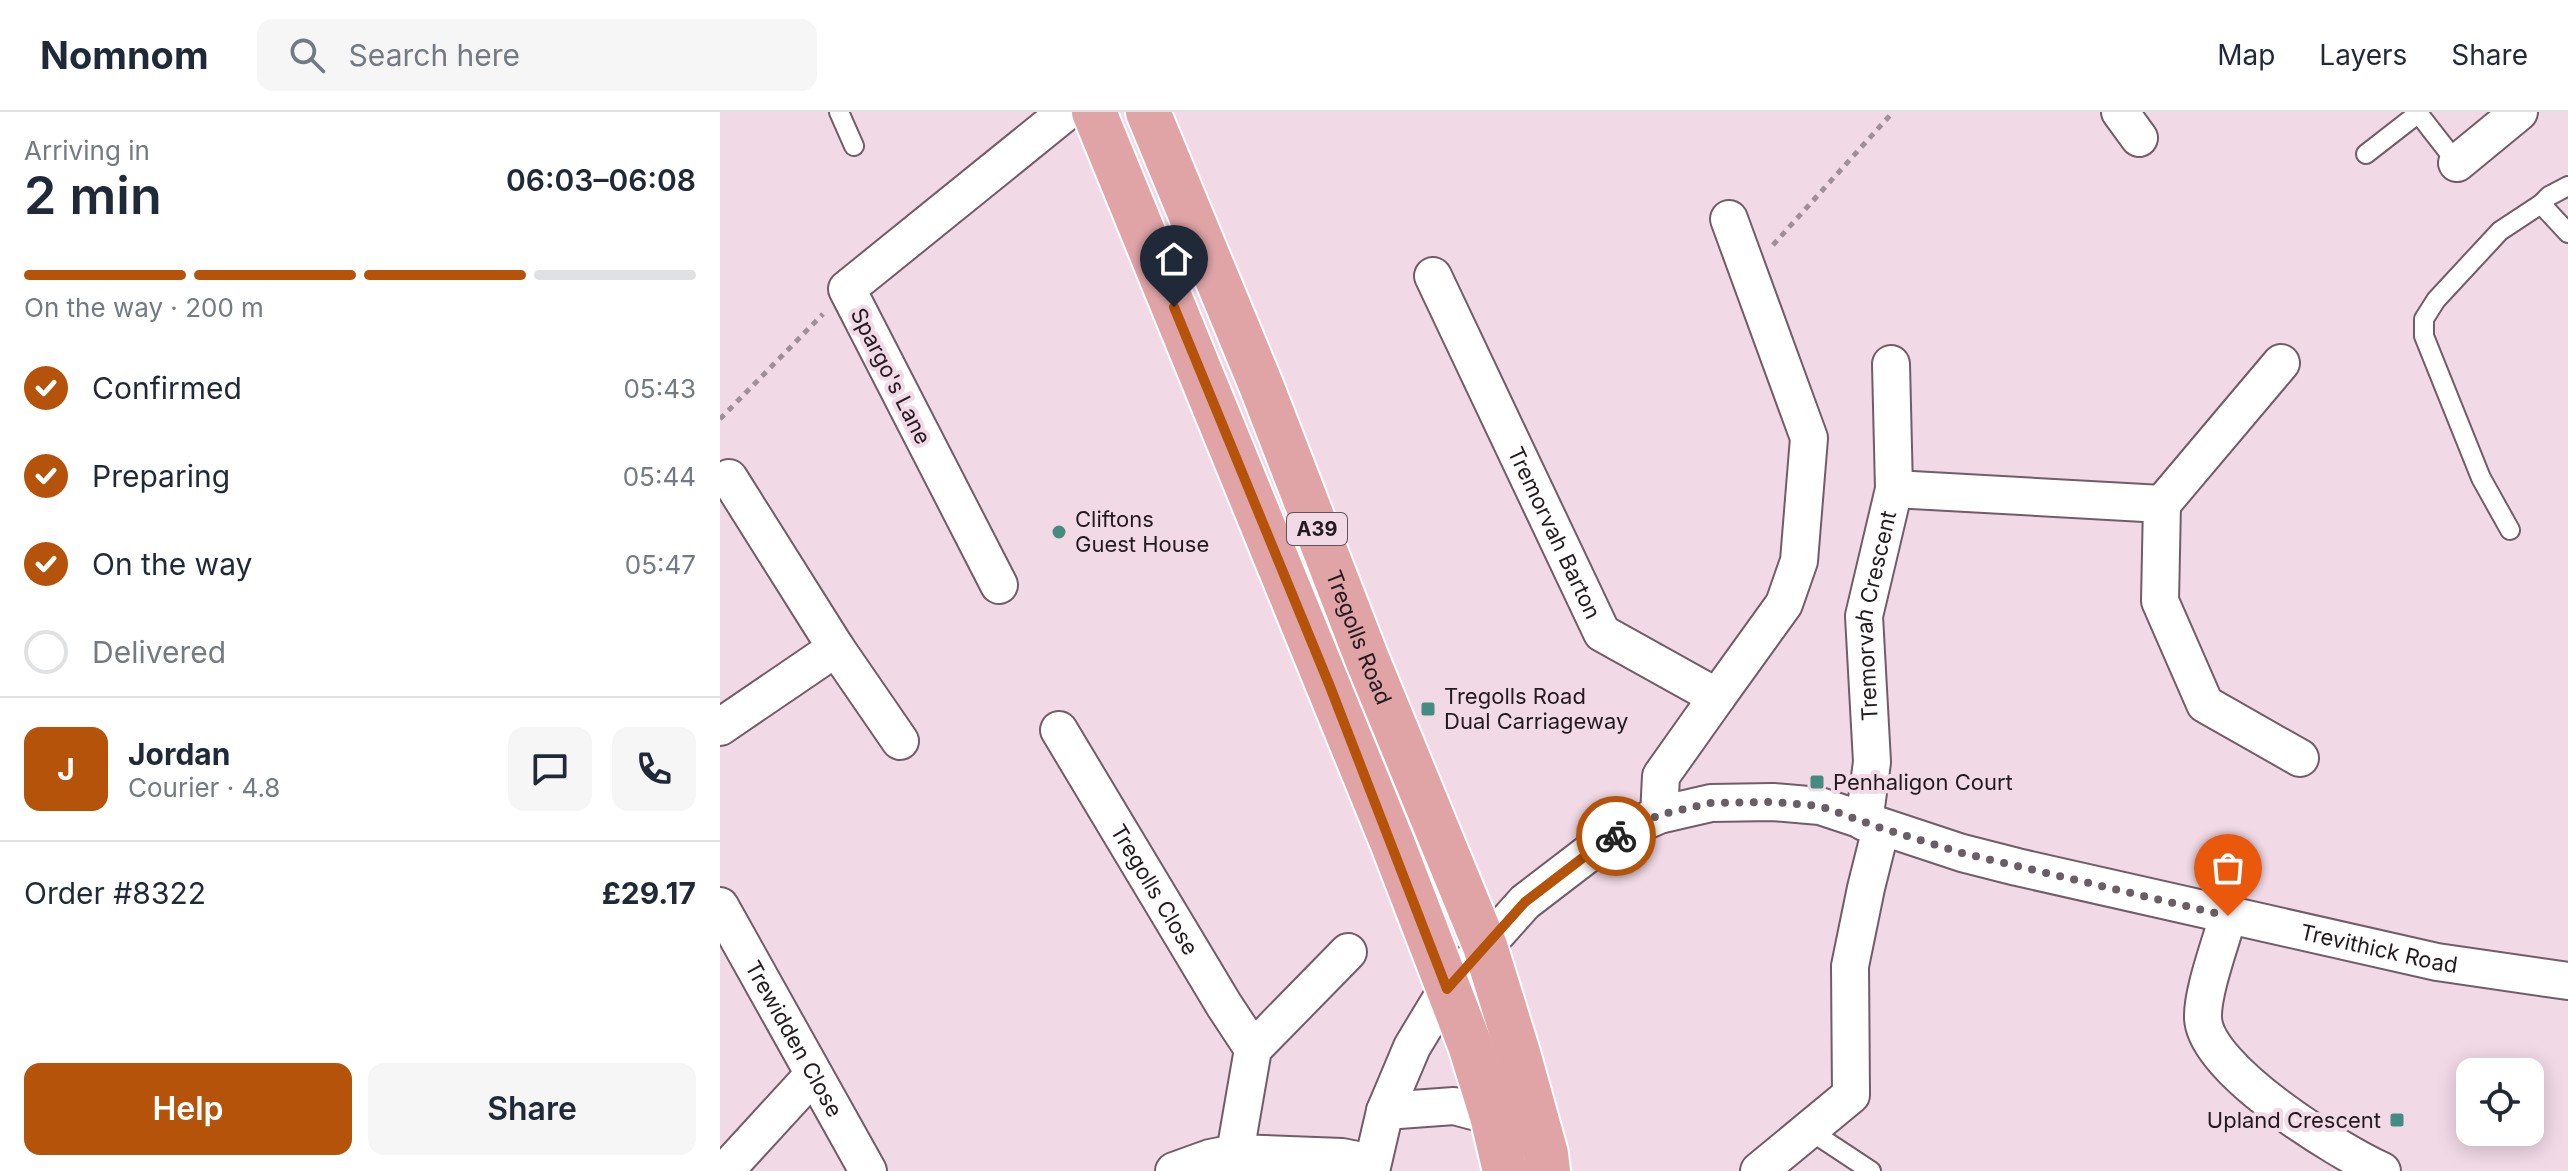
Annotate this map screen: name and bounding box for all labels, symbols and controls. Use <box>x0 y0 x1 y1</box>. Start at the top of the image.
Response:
search box <box>257 19 817 91</box>
text: Nomnom <box>40 32 209 78</box>
icon: search <box>285 33 329 77</box>
text: Search here <box>349 37 520 73</box>
text: Map <box>2217 38 2275 72</box>
text: Layers <box>2319 38 2407 72</box>
text: Share <box>2451 38 2528 72</box>
text: Arriving in <box>24 135 150 166</box>
text: 06:03–06:08 <box>506 162 696 198</box>
text: 2 min <box>24 164 162 227</box>
pin <box>1140 225 1208 307</box>
icon: home <box>1152 237 1196 281</box>
text: On the way · 200 m <box>24 292 264 323</box>
street label: Spargo's Lane <box>845 304 937 448</box>
icon: check <box>24 366 68 410</box>
text: Confirmed <box>92 370 242 406</box>
text: 05:43 <box>623 373 696 404</box>
street label: Tremorvah Barton <box>1503 442 1606 623</box>
icon: check <box>24 454 68 498</box>
text: Preparing <box>92 458 230 494</box>
text: 05:44 <box>623 461 696 492</box>
place label: Cliftons Guest House <box>1075 506 1209 557</box>
street label: Tremorvah Crescent <box>1850 508 1901 722</box>
road number: A39 <box>1287 513 1347 545</box>
marker: Cliftons Guest House <box>1050 523 1068 541</box>
icon: check <box>24 542 68 586</box>
text: On the way <box>92 546 252 582</box>
text: 05:47 <box>625 549 696 580</box>
street label: Tregolls Road <box>1321 566 1397 708</box>
text: Delivered <box>92 634 226 670</box>
place label: Tregolls Road Dual Carriageway <box>1444 683 1628 734</box>
marker: Tregolls Road Dual Carriageway <box>1419 700 1437 718</box>
button: chat <box>508 727 592 811</box>
button: phone <box>612 727 696 811</box>
text: Jordan <box>128 736 230 772</box>
text: J <box>57 751 75 787</box>
place label: Penhaligon Court <box>1833 769 2013 795</box>
text: Courier · 4.8 <box>128 772 280 803</box>
marker: Penhaligon Court <box>1808 773 1826 791</box>
courier <box>1576 796 1656 876</box>
icon: bike <box>1594 814 1638 858</box>
street label: Tregolls Close <box>1105 819 1204 960</box>
pin <box>2194 834 2262 916</box>
icon: bag <box>2206 846 2250 890</box>
text: Order #8322 <box>24 875 206 911</box>
text: £29.17 <box>602 875 696 911</box>
street label: Trevithick Road <box>2298 918 2459 978</box>
street label: Trewidden Close <box>740 956 848 1121</box>
map controls <box>2456 1058 2544 1146</box>
button: locate <box>2456 1058 2544 1146</box>
button: Help <box>24 1063 352 1155</box>
button: Share <box>368 1063 696 1155</box>
place label: Upland Crescent <box>2207 1107 2381 1133</box>
marker: Upland Crescent <box>2388 1111 2406 1129</box>

